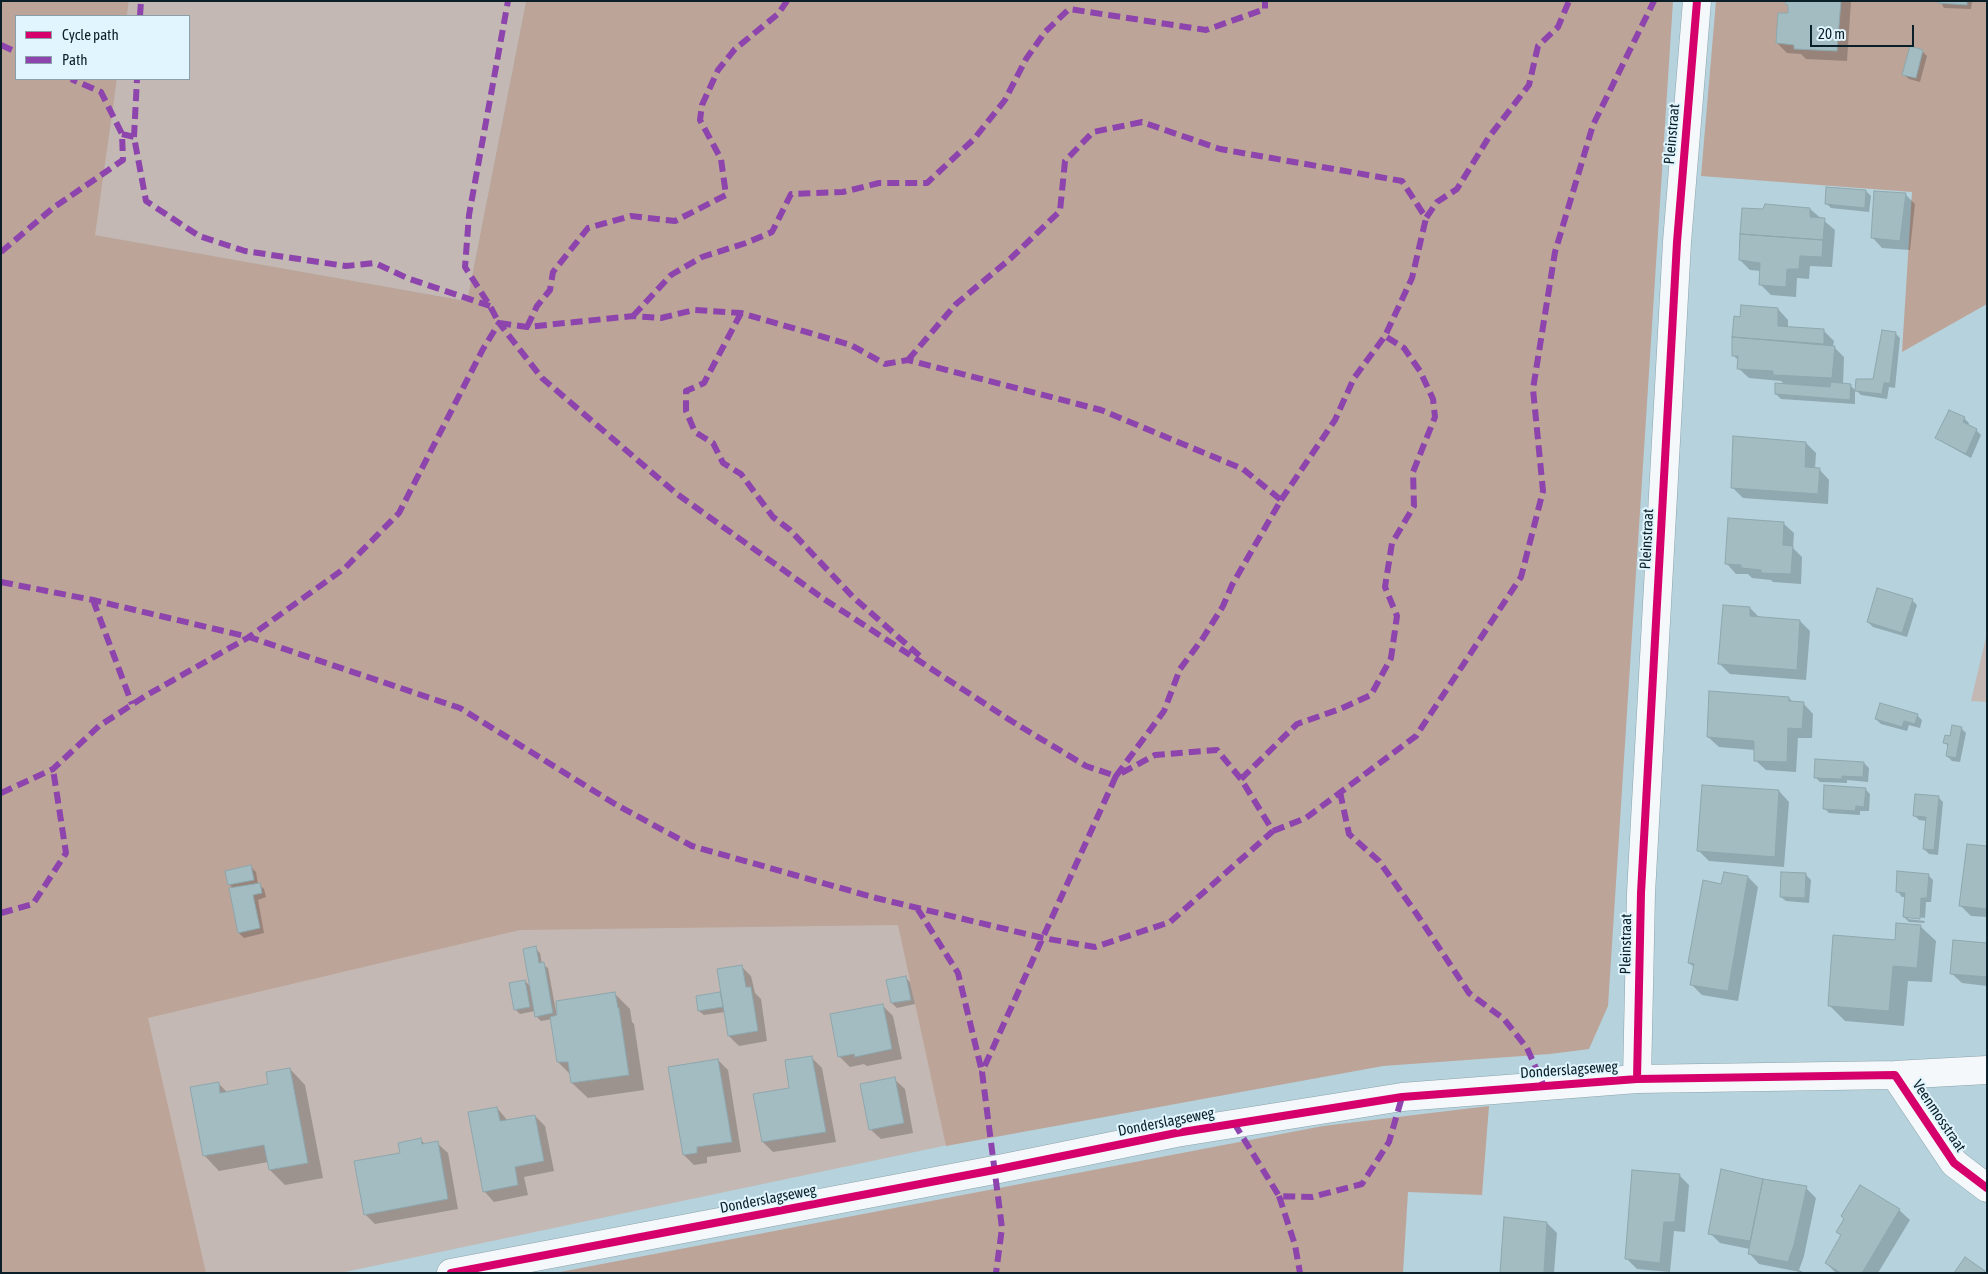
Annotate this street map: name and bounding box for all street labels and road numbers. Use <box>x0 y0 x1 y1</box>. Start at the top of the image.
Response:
street label: Pleinstraat <box>1660 103 1684 165</box>
street label: Pleinstraat <box>1636 508 1658 570</box>
street label: Pleinstraat <box>1616 913 1636 975</box>
street label: Donderslagseweg <box>1520 1058 1618 1082</box>
street label: Veenmosstraat <box>1908 1077 1970 1155</box>
street label: Donderslagseweg <box>1116 1104 1216 1140</box>
street label: Donderslagseweg <box>718 1181 818 1217</box>

